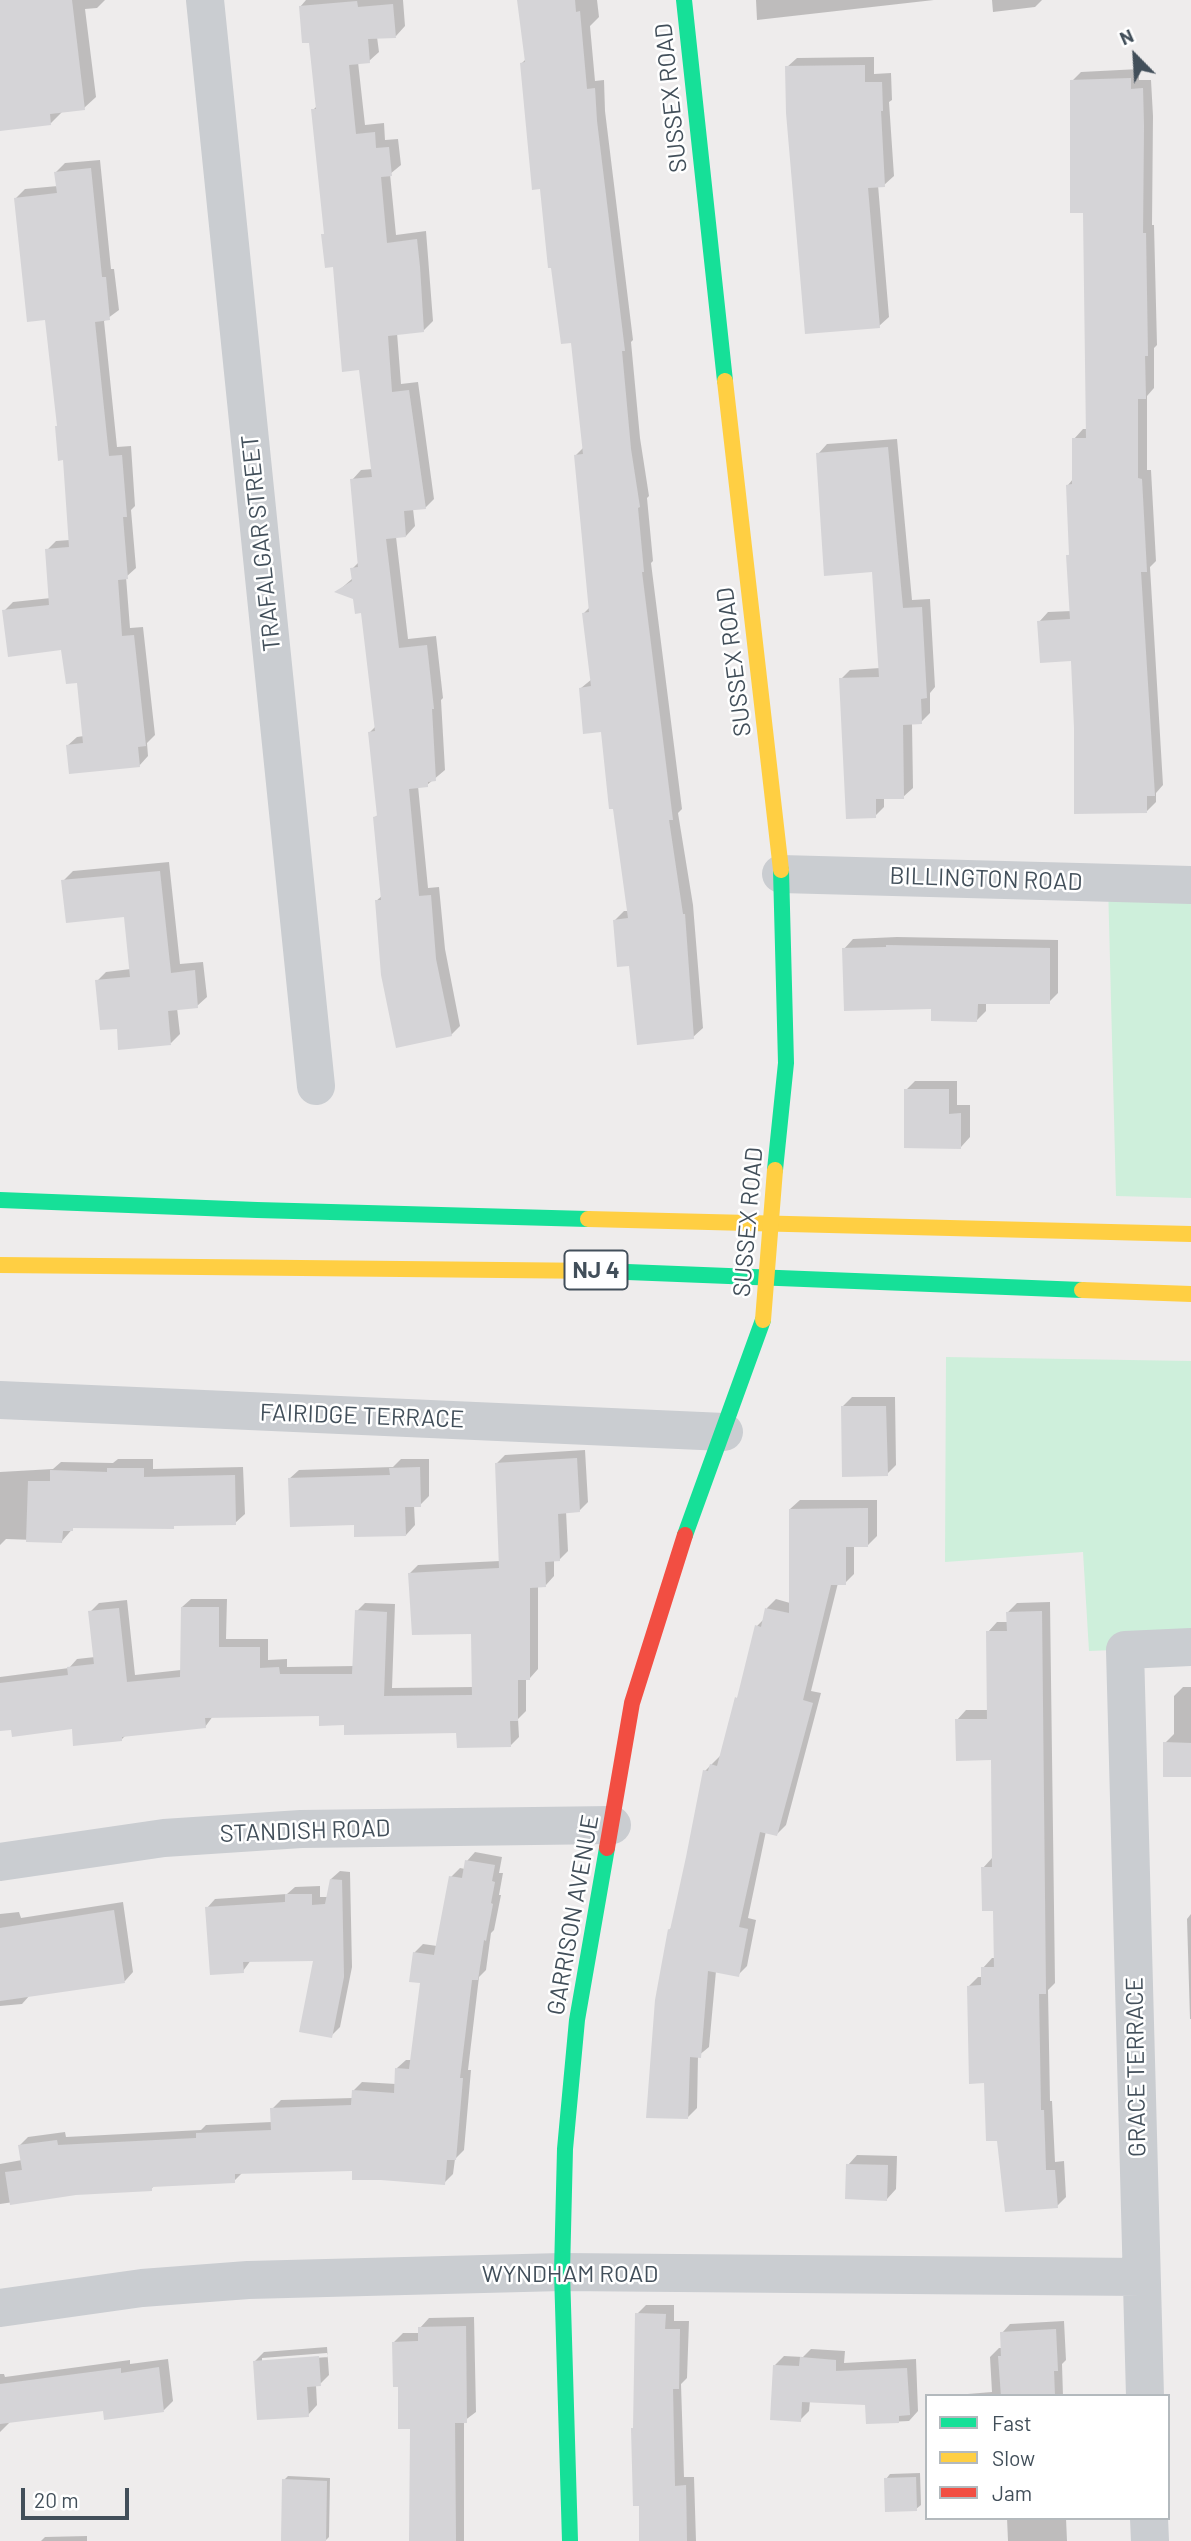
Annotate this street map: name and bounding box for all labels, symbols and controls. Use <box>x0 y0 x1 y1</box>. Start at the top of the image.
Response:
north arrow <box>1100 21 1170 91</box>
street label: SUSSEX ROAD <box>649 22 693 174</box>
text: N <box>1116 23 1137 49</box>
street label: TRAFALGAR STREET <box>235 433 287 653</box>
street label: SUSSEX ROAD <box>711 586 757 738</box>
street label: BILLINGTON ROAD <box>889 861 1083 897</box>
street label: SUSSEX ROAD <box>727 1146 769 1298</box>
road number: NJ 4 <box>564 1250 628 1289</box>
street label: FAIRIDGE TERRACE <box>259 1398 465 1434</box>
street label: GARRISON AVENUE <box>541 1813 605 2017</box>
street label: STANDISH ROAD <box>219 1814 391 1848</box>
street label: GRACE TERRACE <box>1120 1977 1152 2157</box>
street label: WYNDHAM ROAD <box>482 2260 658 2288</box>
legend <box>925 2394 1170 2520</box>
text: Fast <box>992 2410 1032 2435</box>
text: Slow <box>992 2445 1035 2470</box>
scale bar <box>24 2474 133 2518</box>
text: Jam <box>992 2480 1032 2505</box>
text: 20 m <box>34 2487 79 2512</box>

